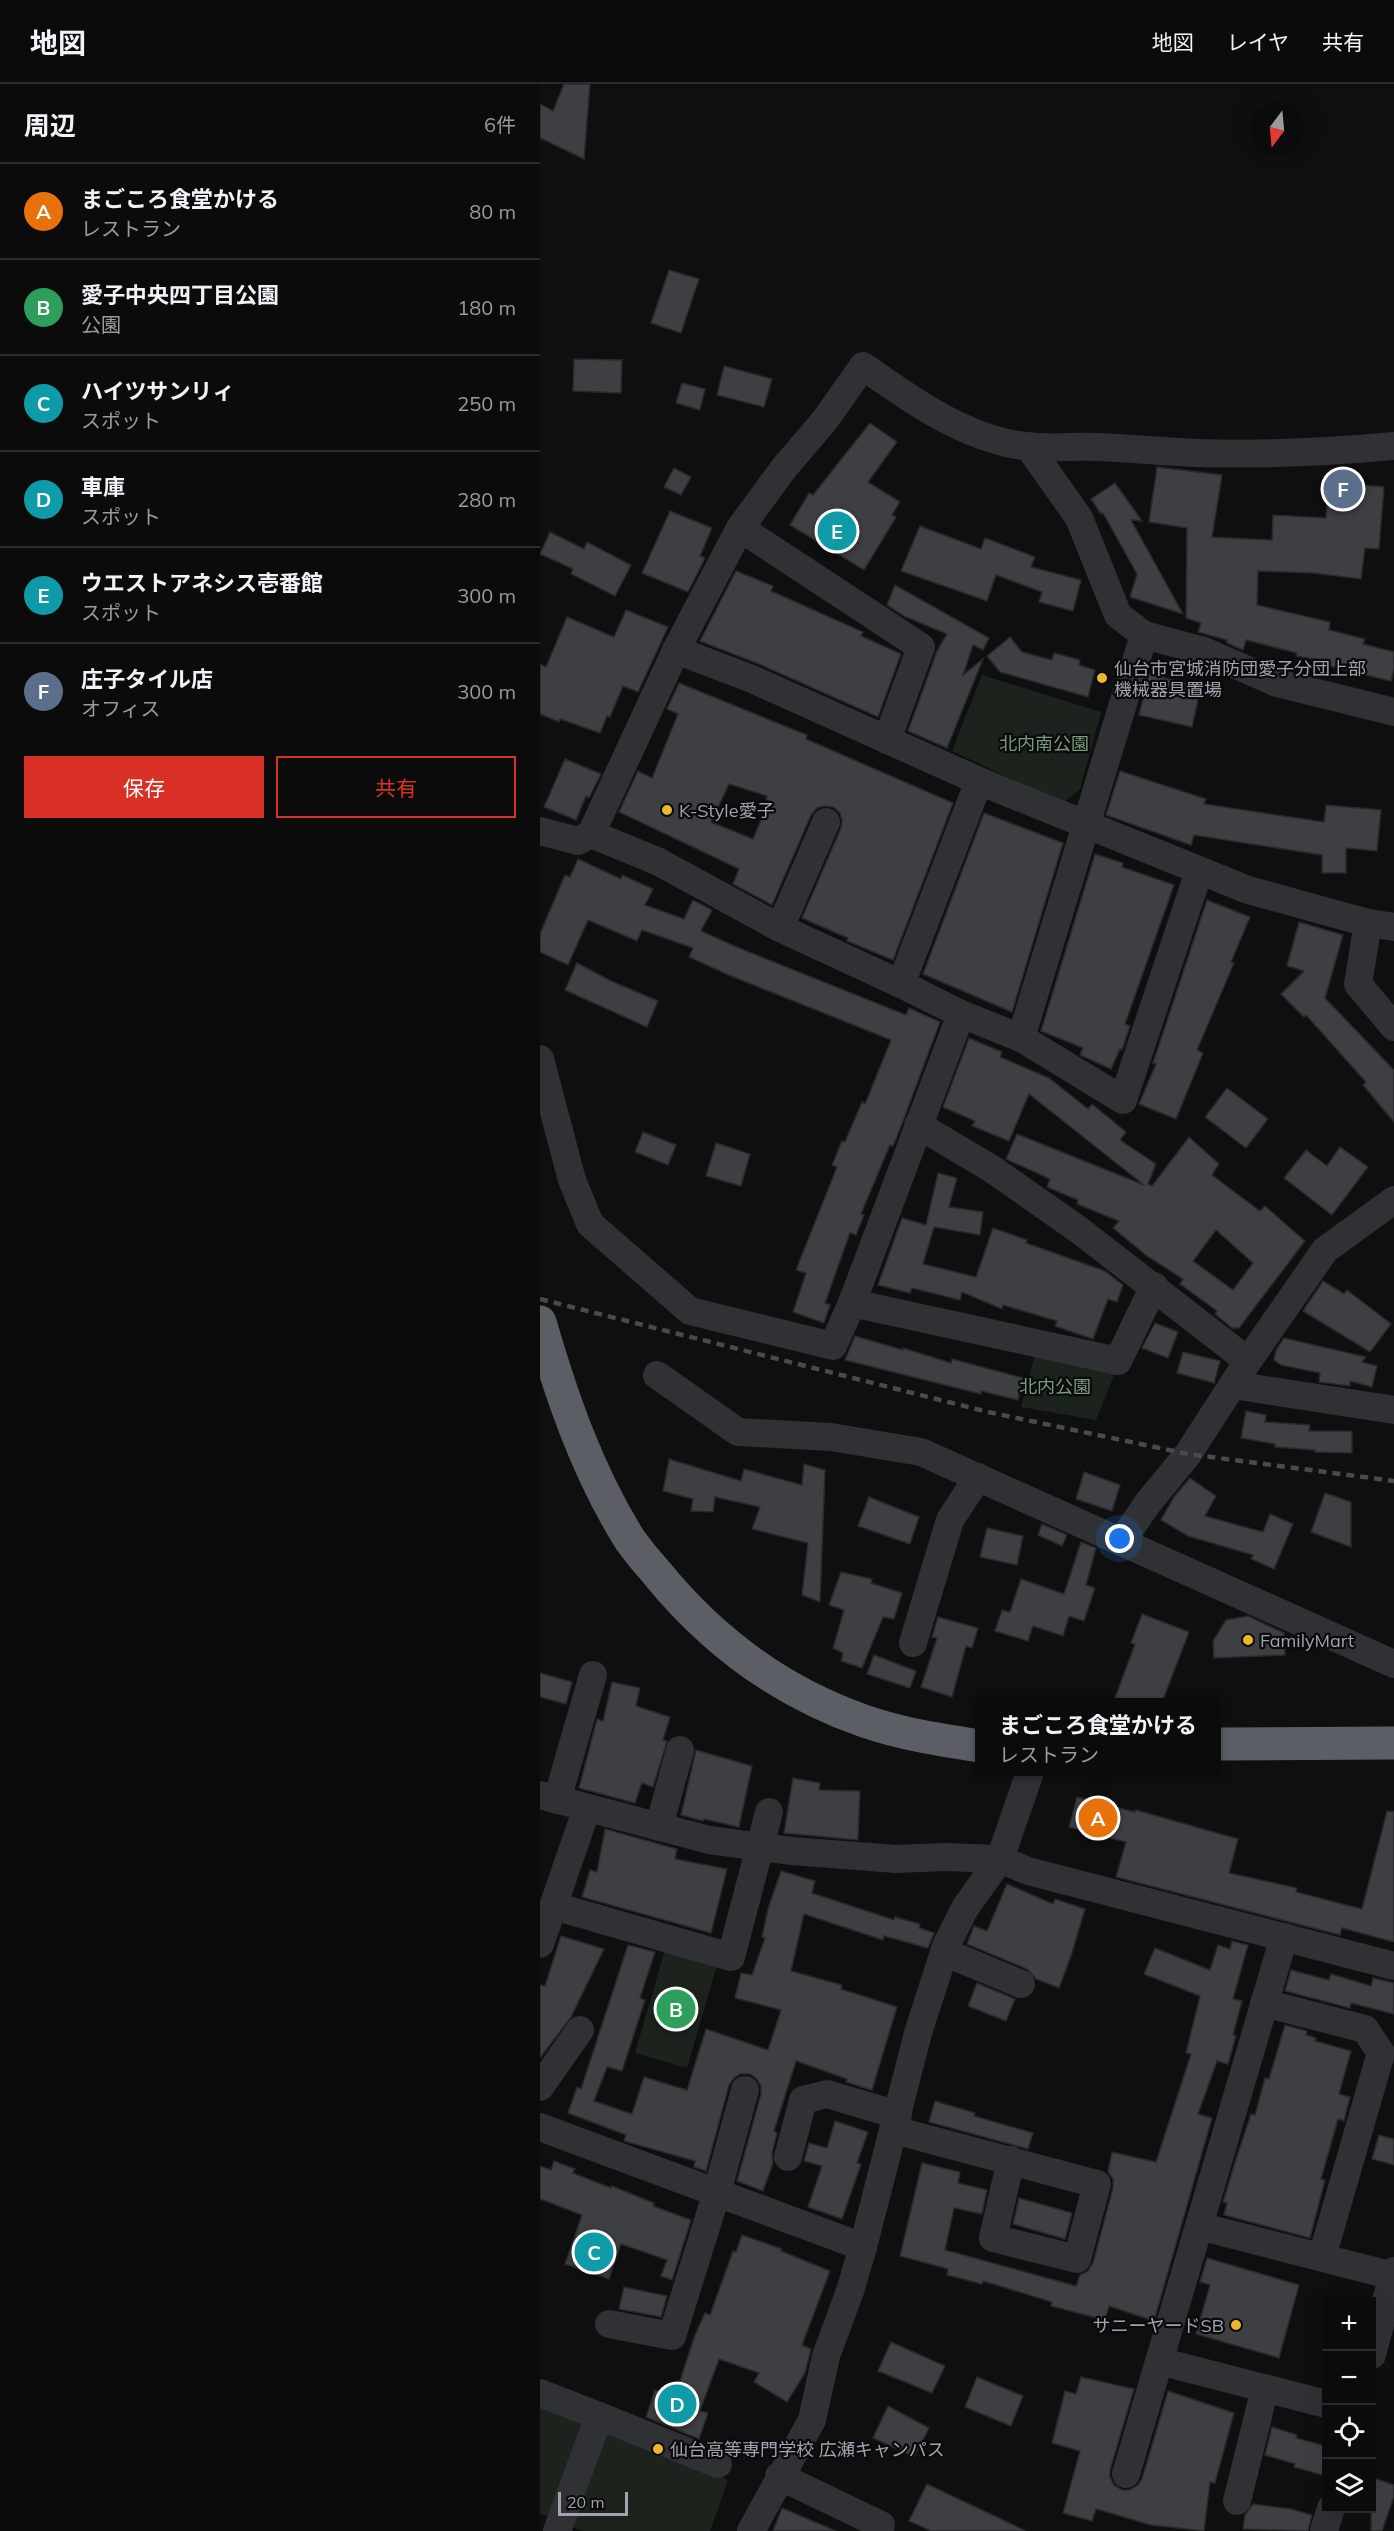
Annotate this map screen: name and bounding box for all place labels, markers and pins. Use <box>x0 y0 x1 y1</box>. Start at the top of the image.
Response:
pin: F <box>1324 466 1362 512</box>
pin: E <box>818 508 856 554</box>
place label: 仙台市宮城消防団愛子分団上部 機械器具置場 <box>1114 657 1366 701</box>
marker: 仙台市宮城消防団愛子分団上部 機械器具置場 <box>1095 671 1109 685</box>
place label: K-Style愛子 <box>679 799 774 822</box>
marker: K-Style愛子 <box>660 803 674 817</box>
place label: FamilyMart <box>1260 1629 1354 1652</box>
marker: FamilyMart <box>1241 1633 1255 1647</box>
pin: A <box>1078 1796 1118 1840</box>
pin: B <box>656 1986 696 2032</box>
pin: C <box>574 2230 614 2274</box>
place label: サニーヤードSB <box>1093 2314 1224 2337</box>
marker: サニーヤードSB <box>1229 2318 1243 2332</box>
pin: D <box>658 2382 696 2426</box>
place label: 仙台高等専門学校 広瀬キャンパス <box>670 2438 945 2461</box>
marker: 仙台高等専門学校 広瀬キャンパス <box>651 2442 665 2456</box>

